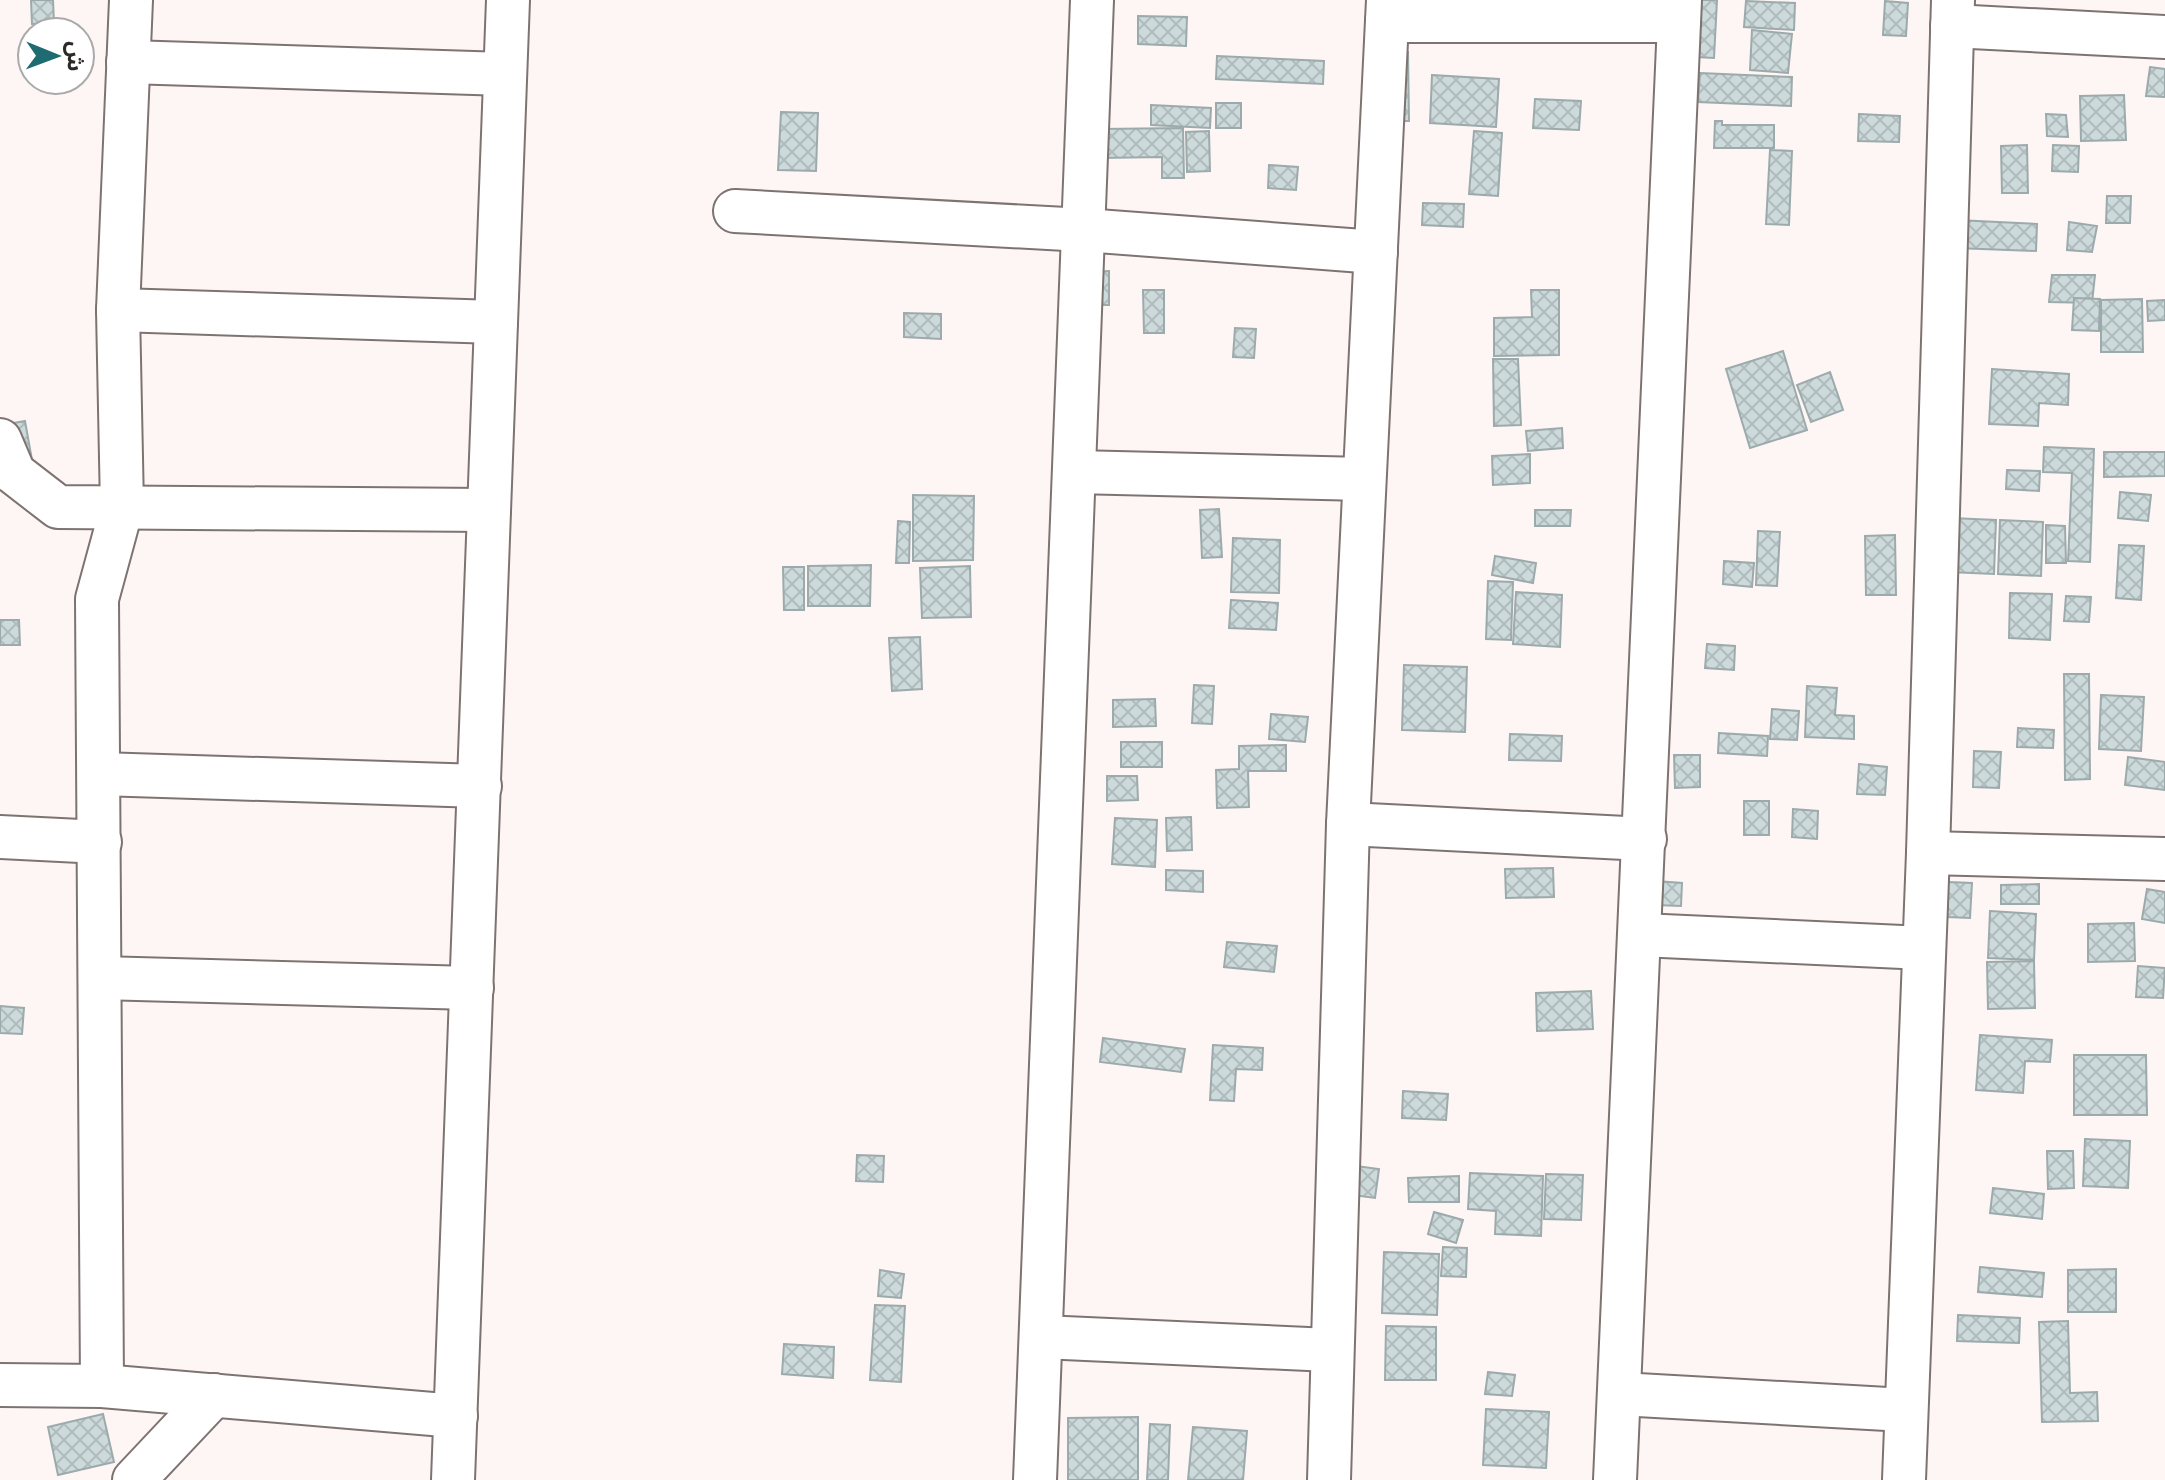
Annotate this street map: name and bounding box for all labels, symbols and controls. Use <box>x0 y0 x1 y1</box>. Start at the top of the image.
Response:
north arrow <box>16 16 96 96</box>
text: ش <box>63 41 88 72</box>

